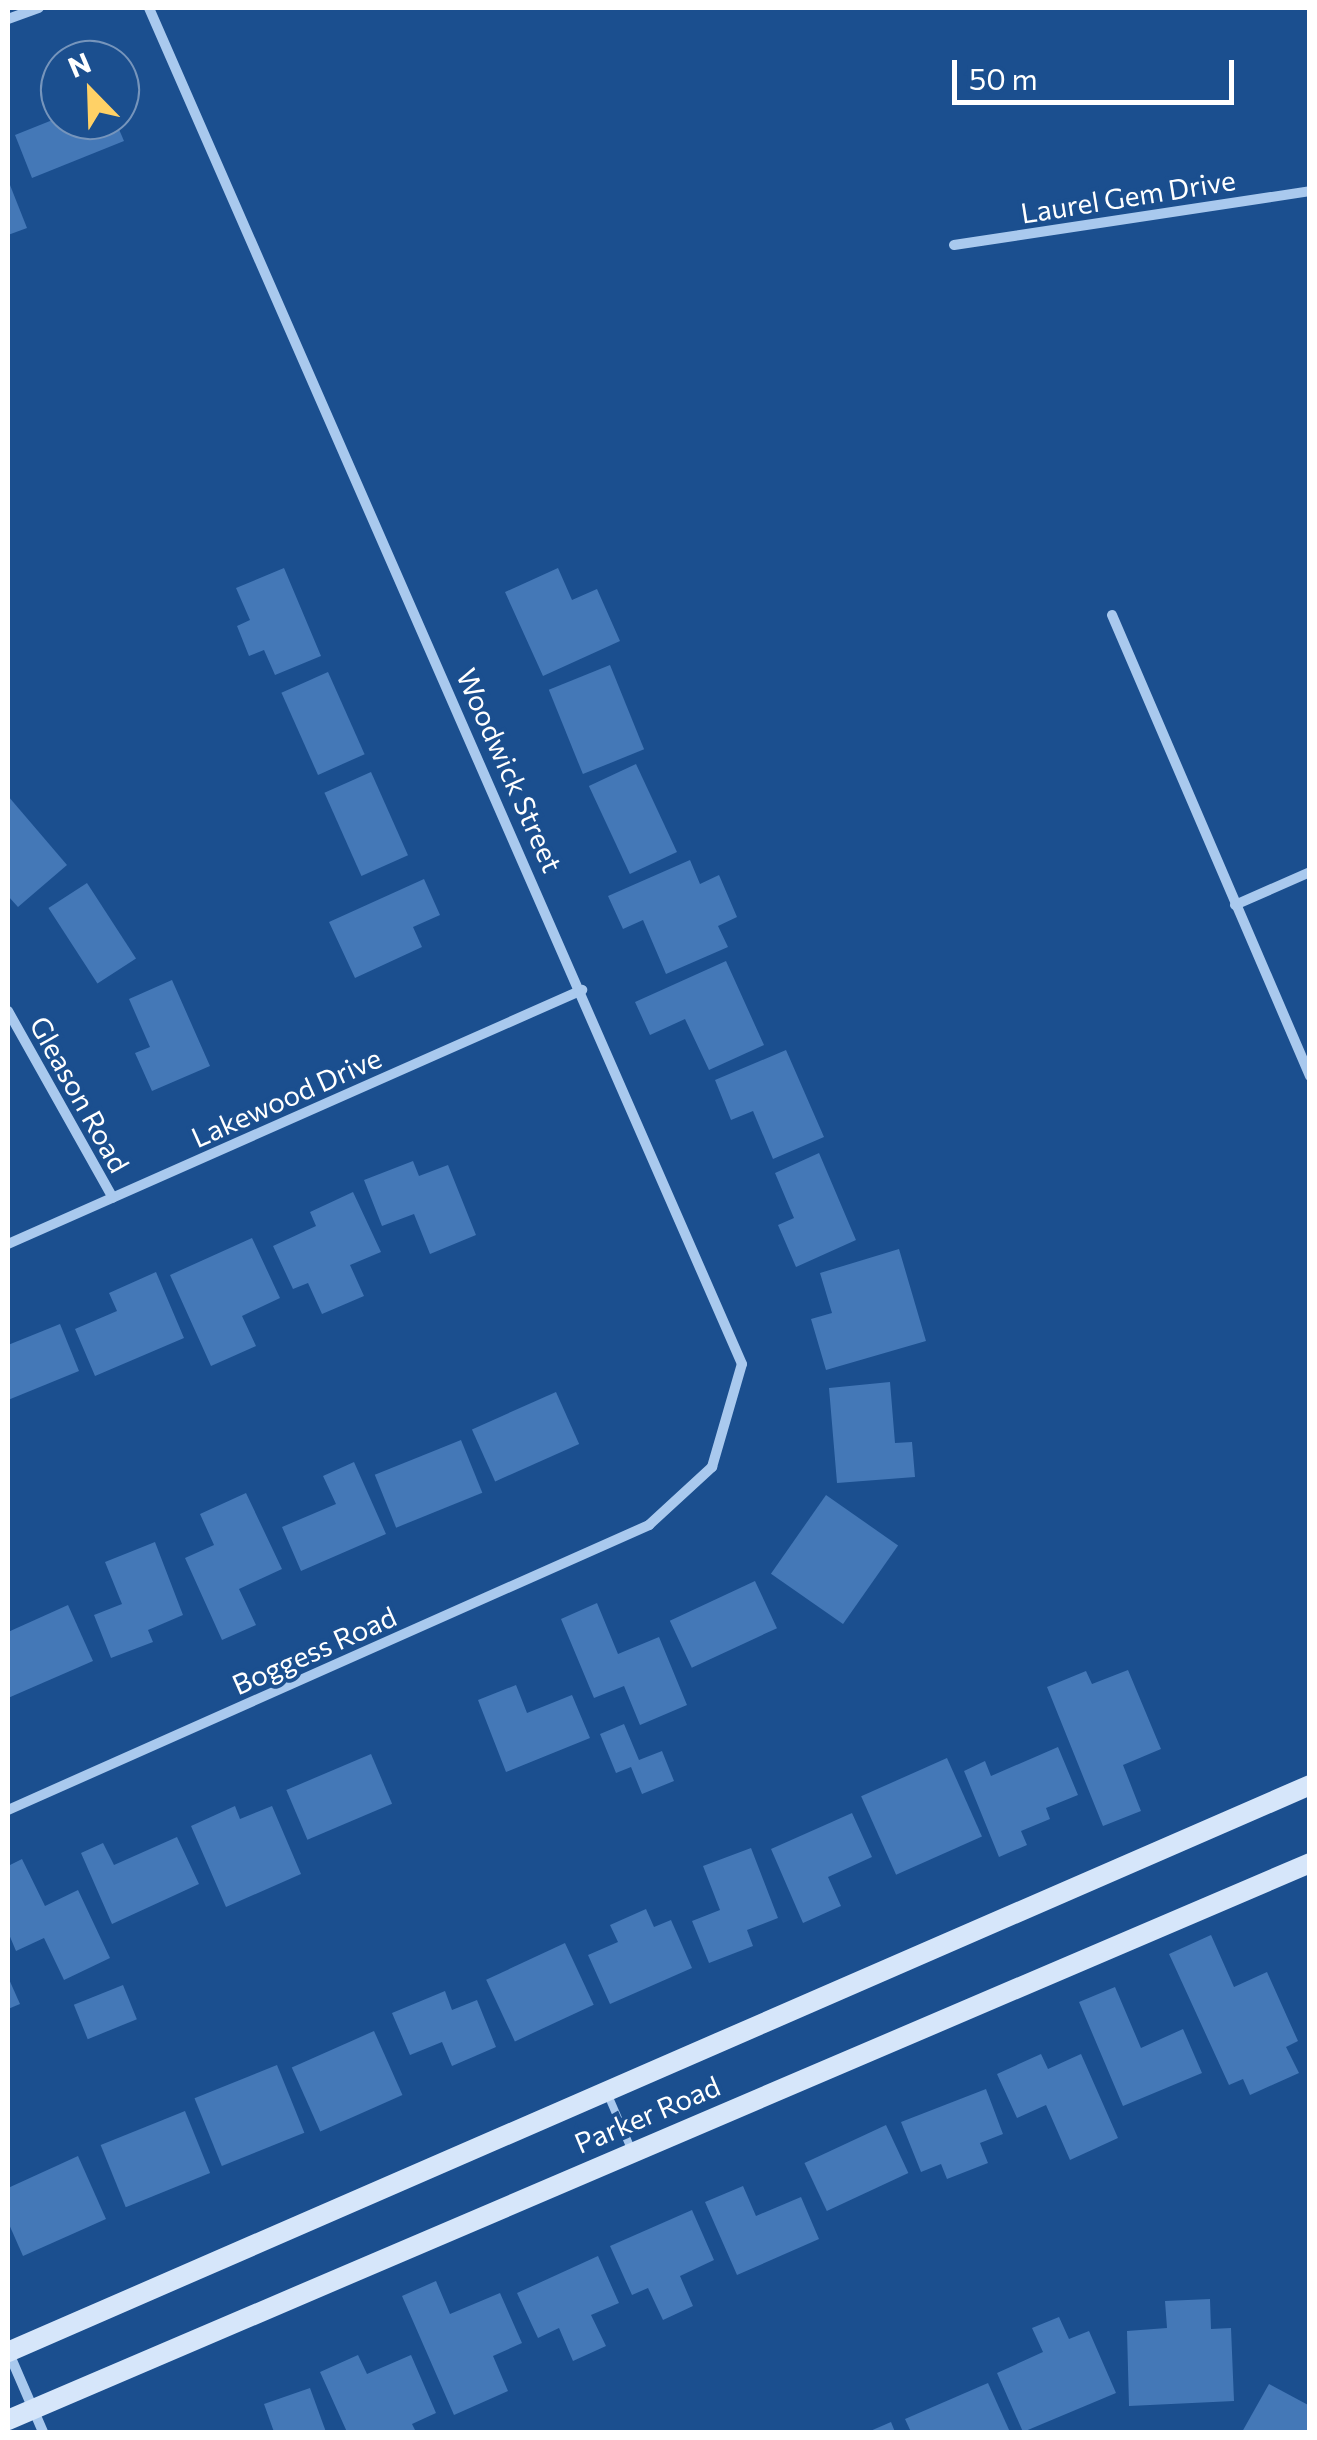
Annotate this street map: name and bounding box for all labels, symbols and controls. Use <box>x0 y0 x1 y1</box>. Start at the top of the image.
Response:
north arrow <box>40 40 140 140</box>
scale bar <box>957 40 1240 102</box>
text: N <box>63 44 95 84</box>
text: 50 m <box>969 59 1038 96</box>
street label: Laurel Gem Drive <box>1018 162 1238 230</box>
street label: Woodwick Street <box>450 663 570 877</box>
street label: Gleason Road <box>23 1010 137 1178</box>
street label: Lakewood Drive <box>186 1040 386 1154</box>
street label: Boggess Road <box>227 1599 401 1701</box>
street label: Parker Road <box>569 2068 725 2160</box>

